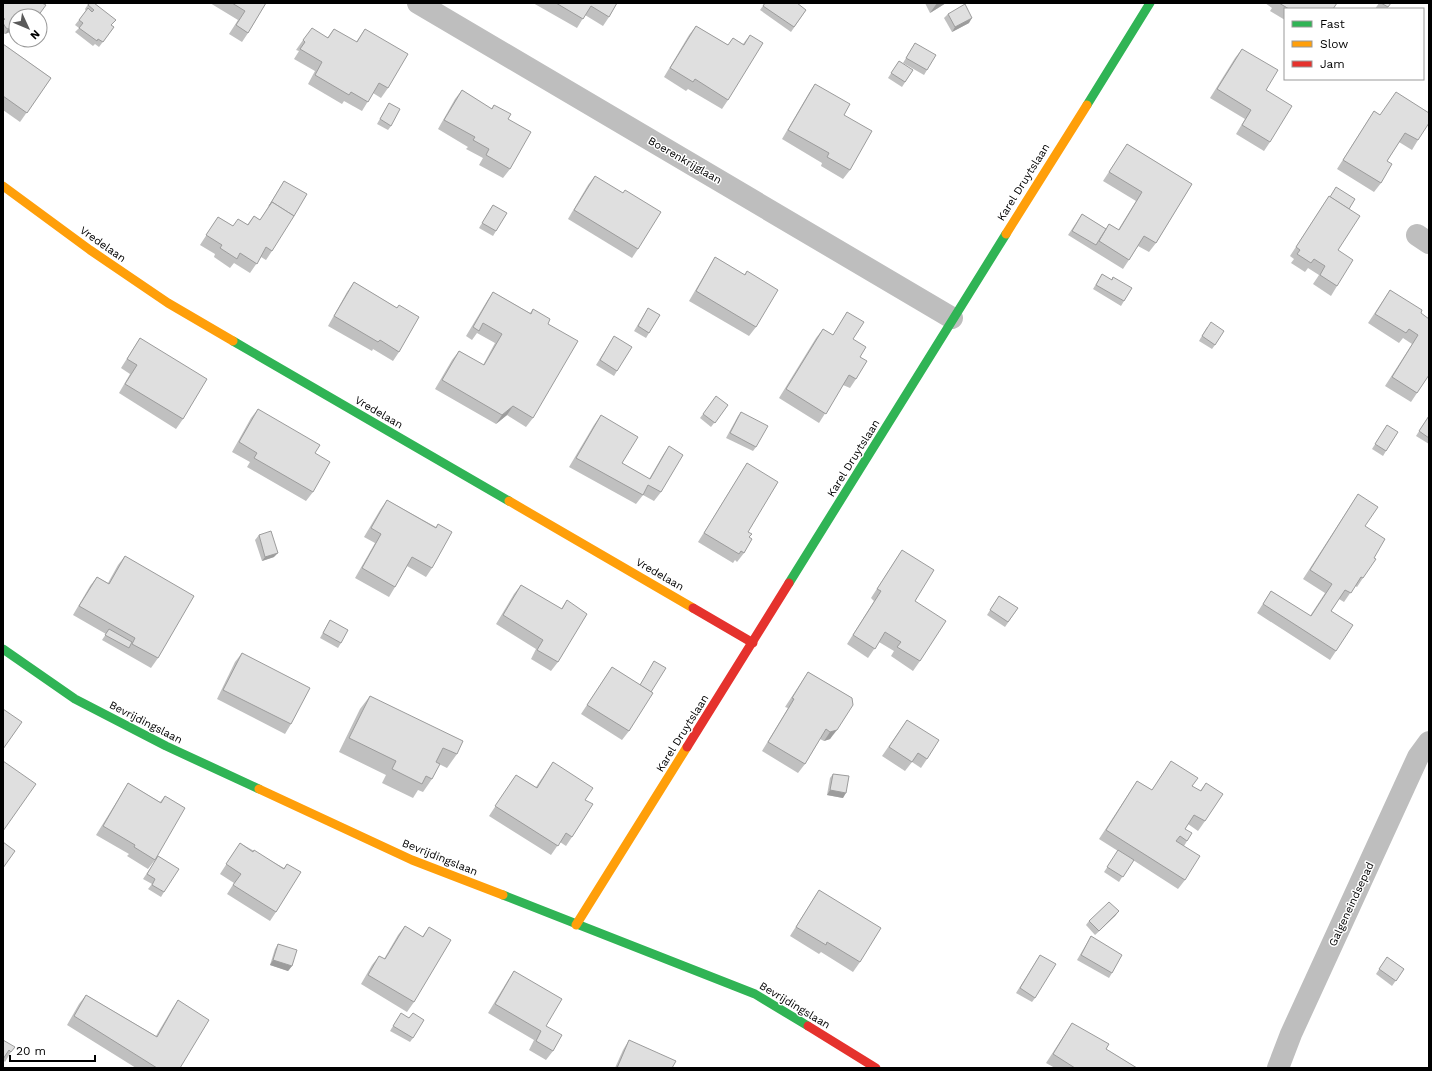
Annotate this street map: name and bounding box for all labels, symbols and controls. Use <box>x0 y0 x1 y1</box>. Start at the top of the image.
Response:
north arrow <box>8 8 48 48</box>
legend <box>1284 8 1424 80</box>
text: Fast <box>1320 17 1345 31</box>
text: N <box>27 27 42 42</box>
text: Slow <box>1320 37 1348 51</box>
text: Jam <box>1320 57 1345 71</box>
street label: Boerenkrijglaan <box>646 134 724 187</box>
street label: Karel Druytslaan <box>994 141 1052 223</box>
street label: Vredelaan <box>77 224 128 265</box>
street label: Vredelaan <box>352 393 405 431</box>
street label: Karel Druytslaan <box>824 417 882 499</box>
street label: Vredelaan <box>633 555 686 593</box>
street label: Karel Druytslaan <box>653 692 711 774</box>
street label: Bevrijdingslaan <box>107 698 185 746</box>
street label: Bevrijdingslaan <box>400 836 479 879</box>
street label: Galgeneindsepad <box>1326 860 1377 949</box>
street label: Bevrijdingslaan <box>757 979 833 1032</box>
scale bar <box>10 1037 95 1063</box>
text: 20 m <box>16 1044 46 1058</box>

